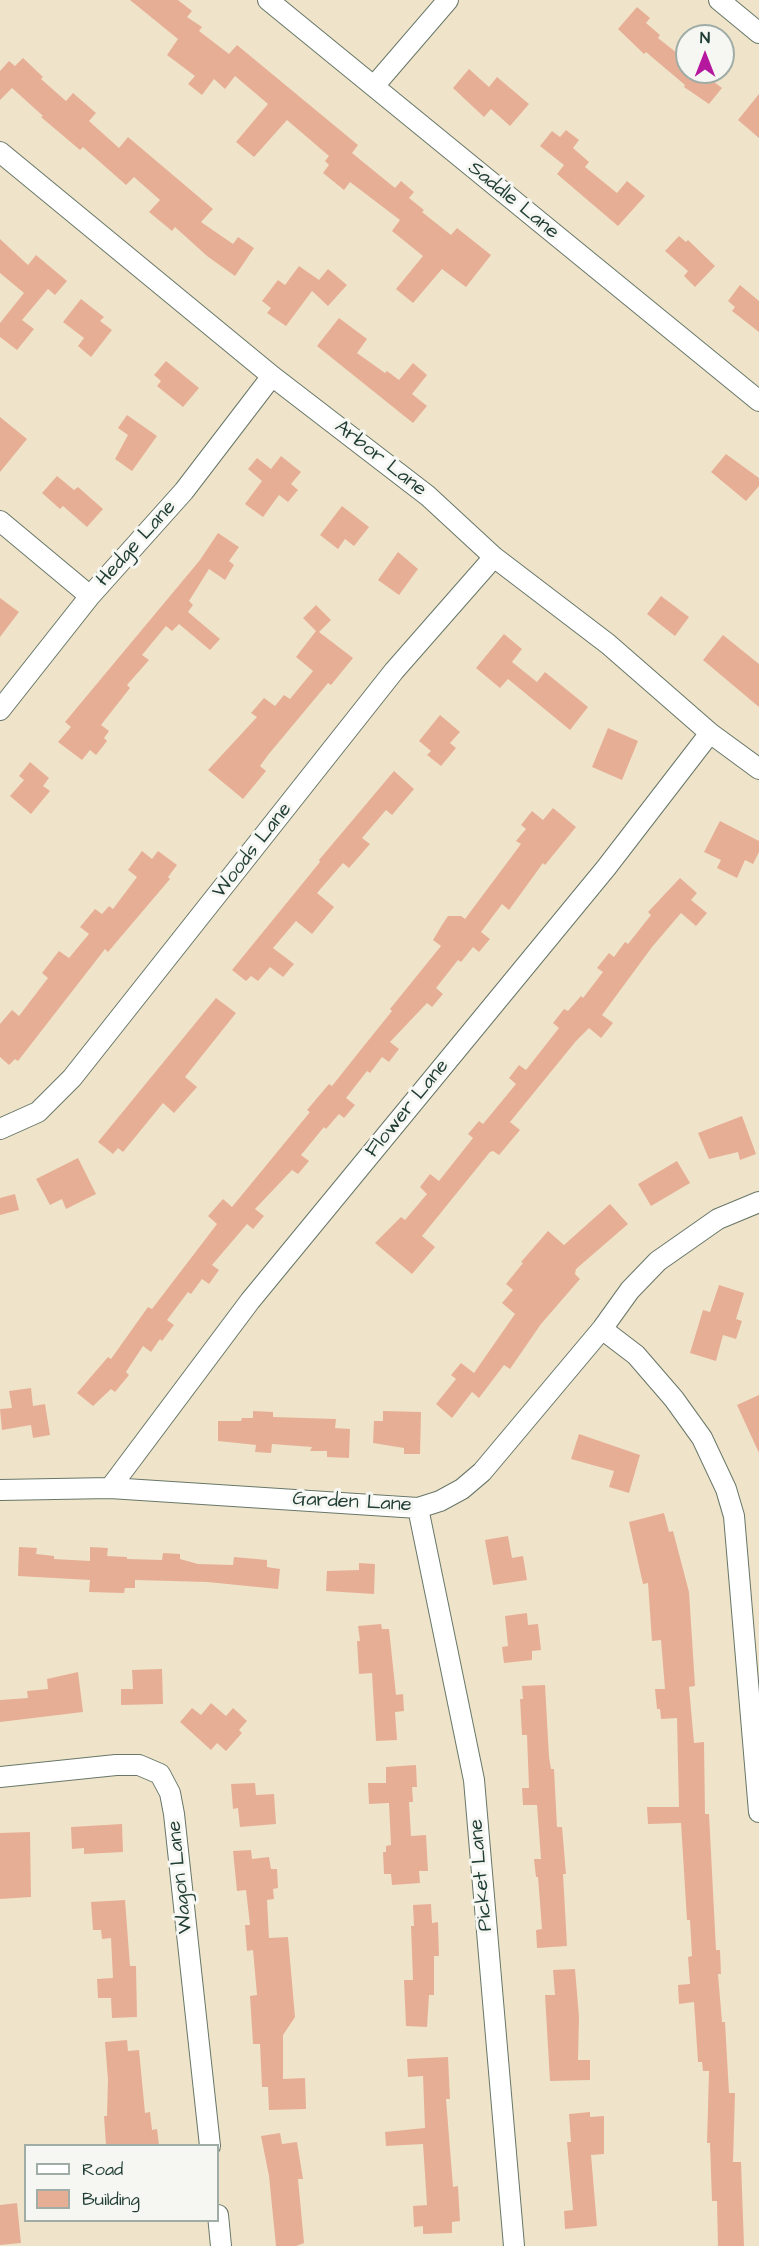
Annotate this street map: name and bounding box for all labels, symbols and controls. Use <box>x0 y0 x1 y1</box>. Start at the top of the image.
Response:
north arrow <box>675 24 735 84</box>
text: N <box>700 27 710 49</box>
street label: Saddle Lane <box>463 157 563 245</box>
street label: Arbor Lane <box>329 416 431 502</box>
street label: Hedge Lane <box>92 496 182 592</box>
street label: Woods Lane <box>208 799 298 903</box>
street label: Flower Lane <box>361 1055 455 1163</box>
street label: Garden Lane <box>292 1488 412 1518</box>
street label: Picket Lane <box>465 1818 499 1932</box>
street label: Wagon Lane <box>163 1819 199 1935</box>
legend <box>24 2144 219 2222</box>
text: Road <box>82 2157 123 2182</box>
text: Building <box>82 2187 140 2212</box>

